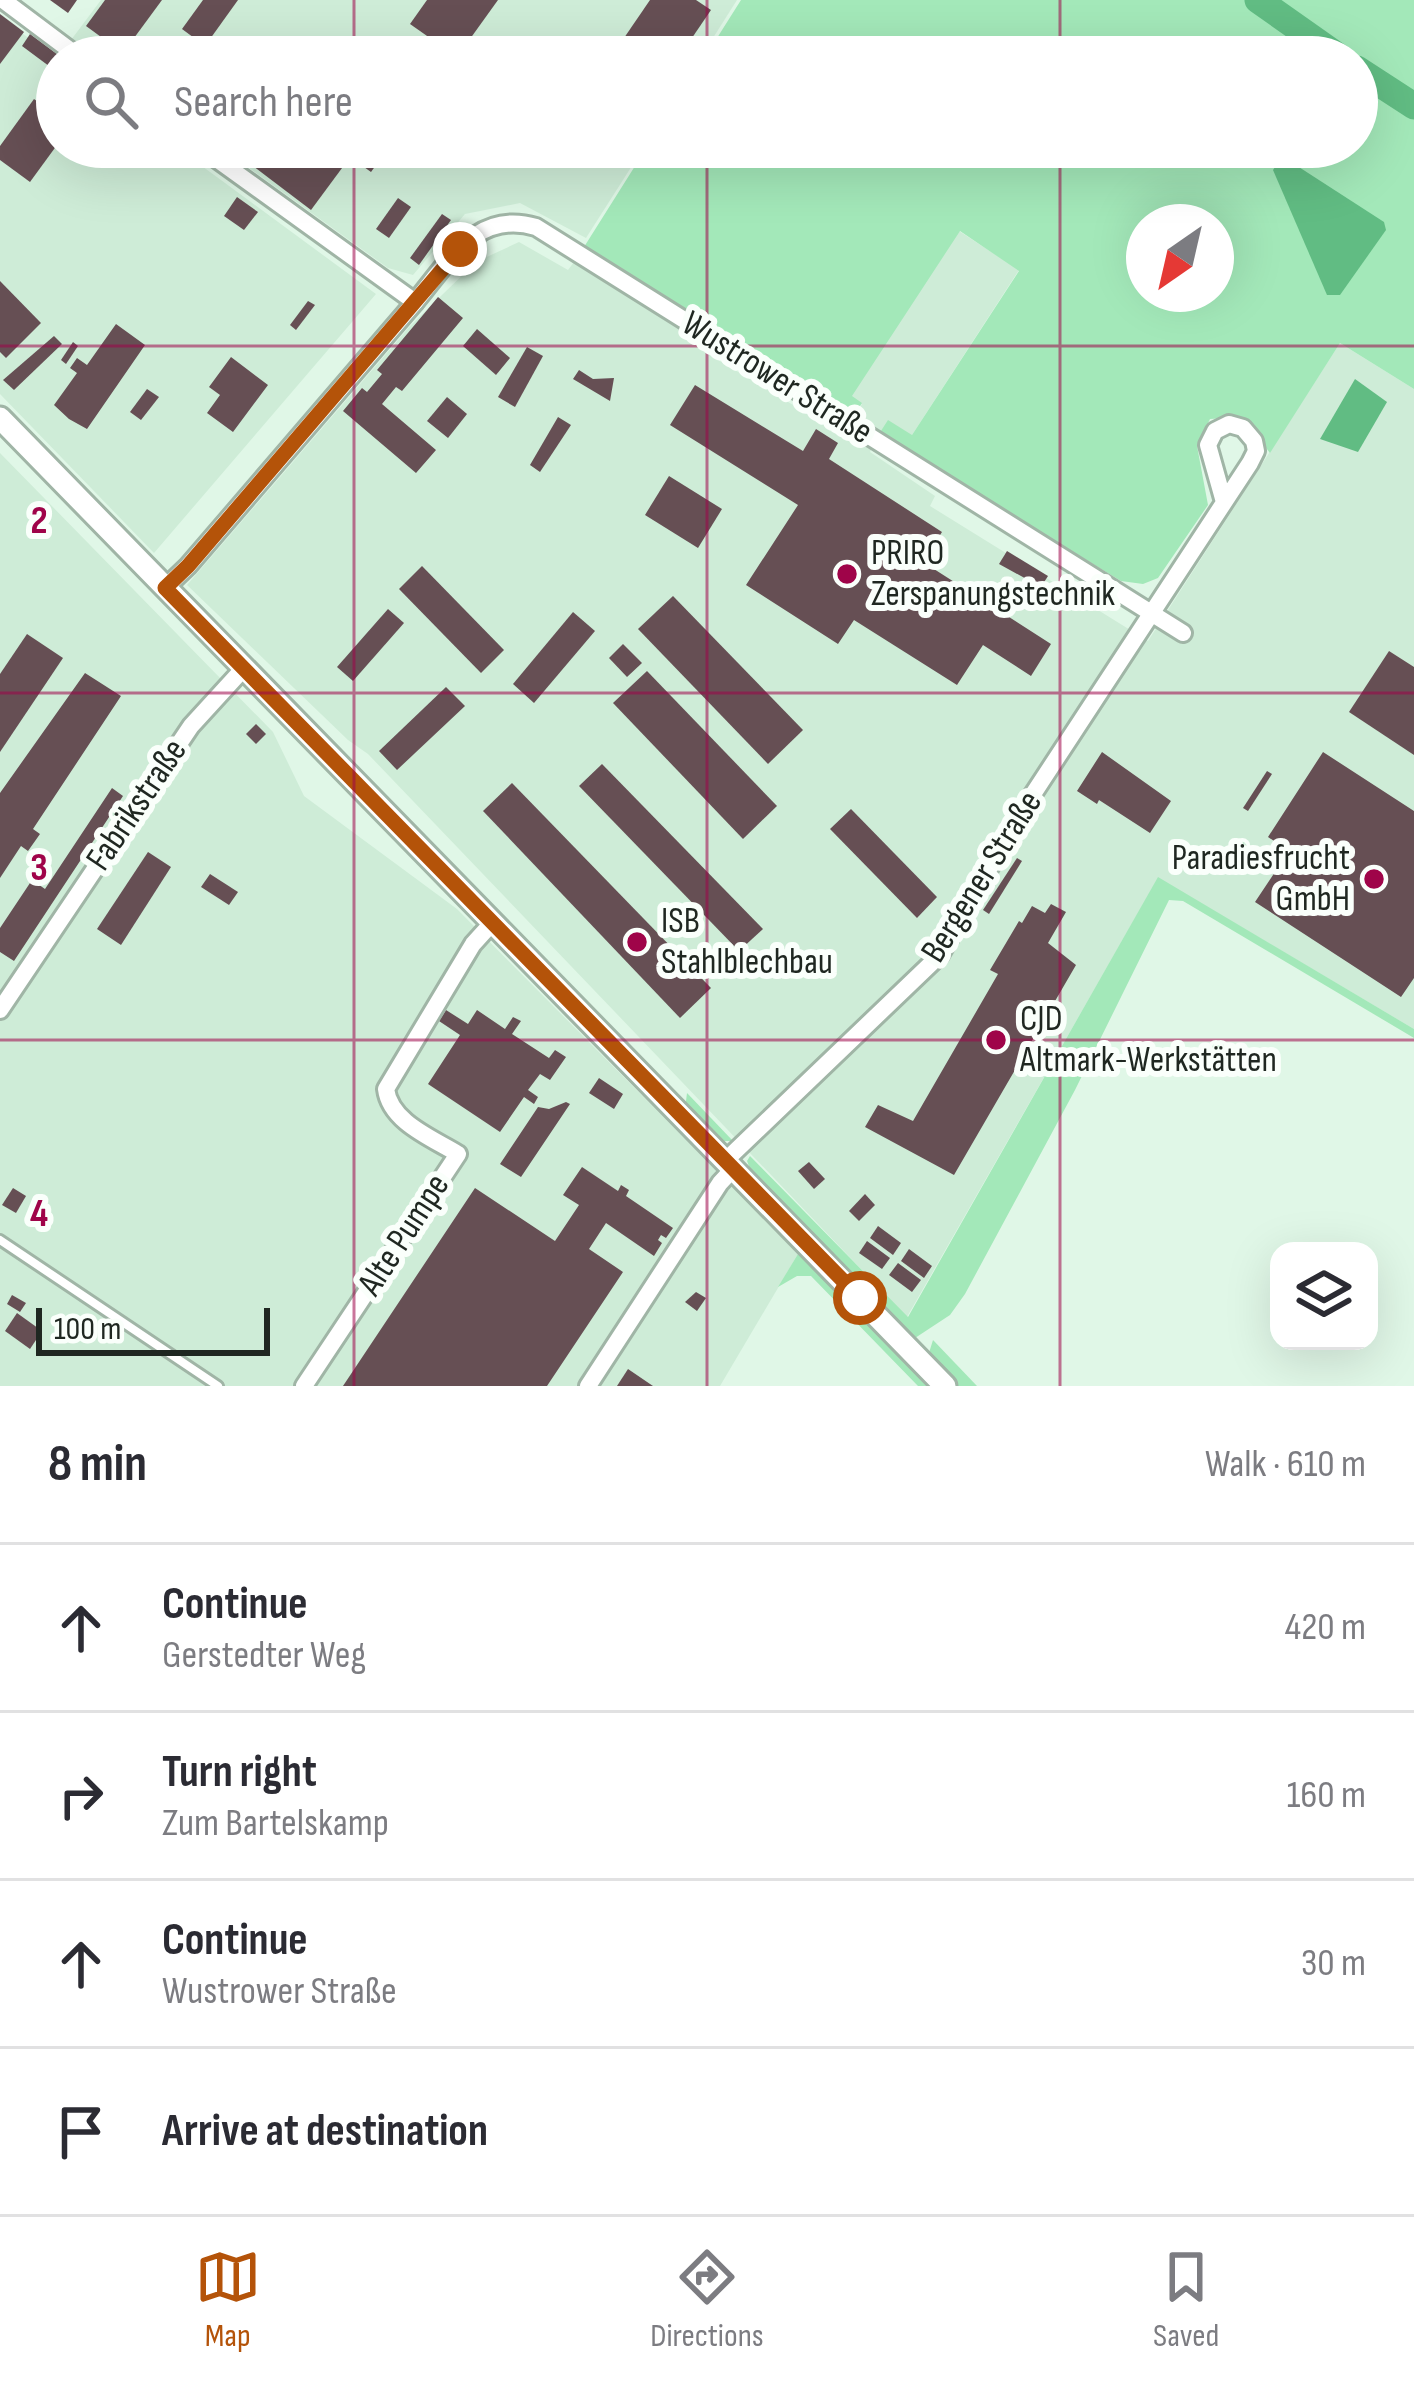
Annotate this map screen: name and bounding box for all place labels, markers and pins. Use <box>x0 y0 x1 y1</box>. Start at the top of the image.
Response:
place label: PRIRO Zerspanungstechnik <box>871 532 1115 616</box>
marker: PRIRO Zerspanungstechnik <box>834 561 860 587</box>
place label: Paradiesfrucht GmbH <box>1172 837 1350 921</box>
marker: Paradiesfrucht GmbH <box>1361 866 1387 892</box>
place label: ISB Stahlblechbau <box>661 900 833 984</box>
marker: ISB Stahlblechbau <box>624 929 650 955</box>
place label: CJD Altmark-Werkstätten <box>1019 998 1277 1082</box>
marker: CJD Altmark-Werkstätten <box>983 1027 1009 1053</box>

